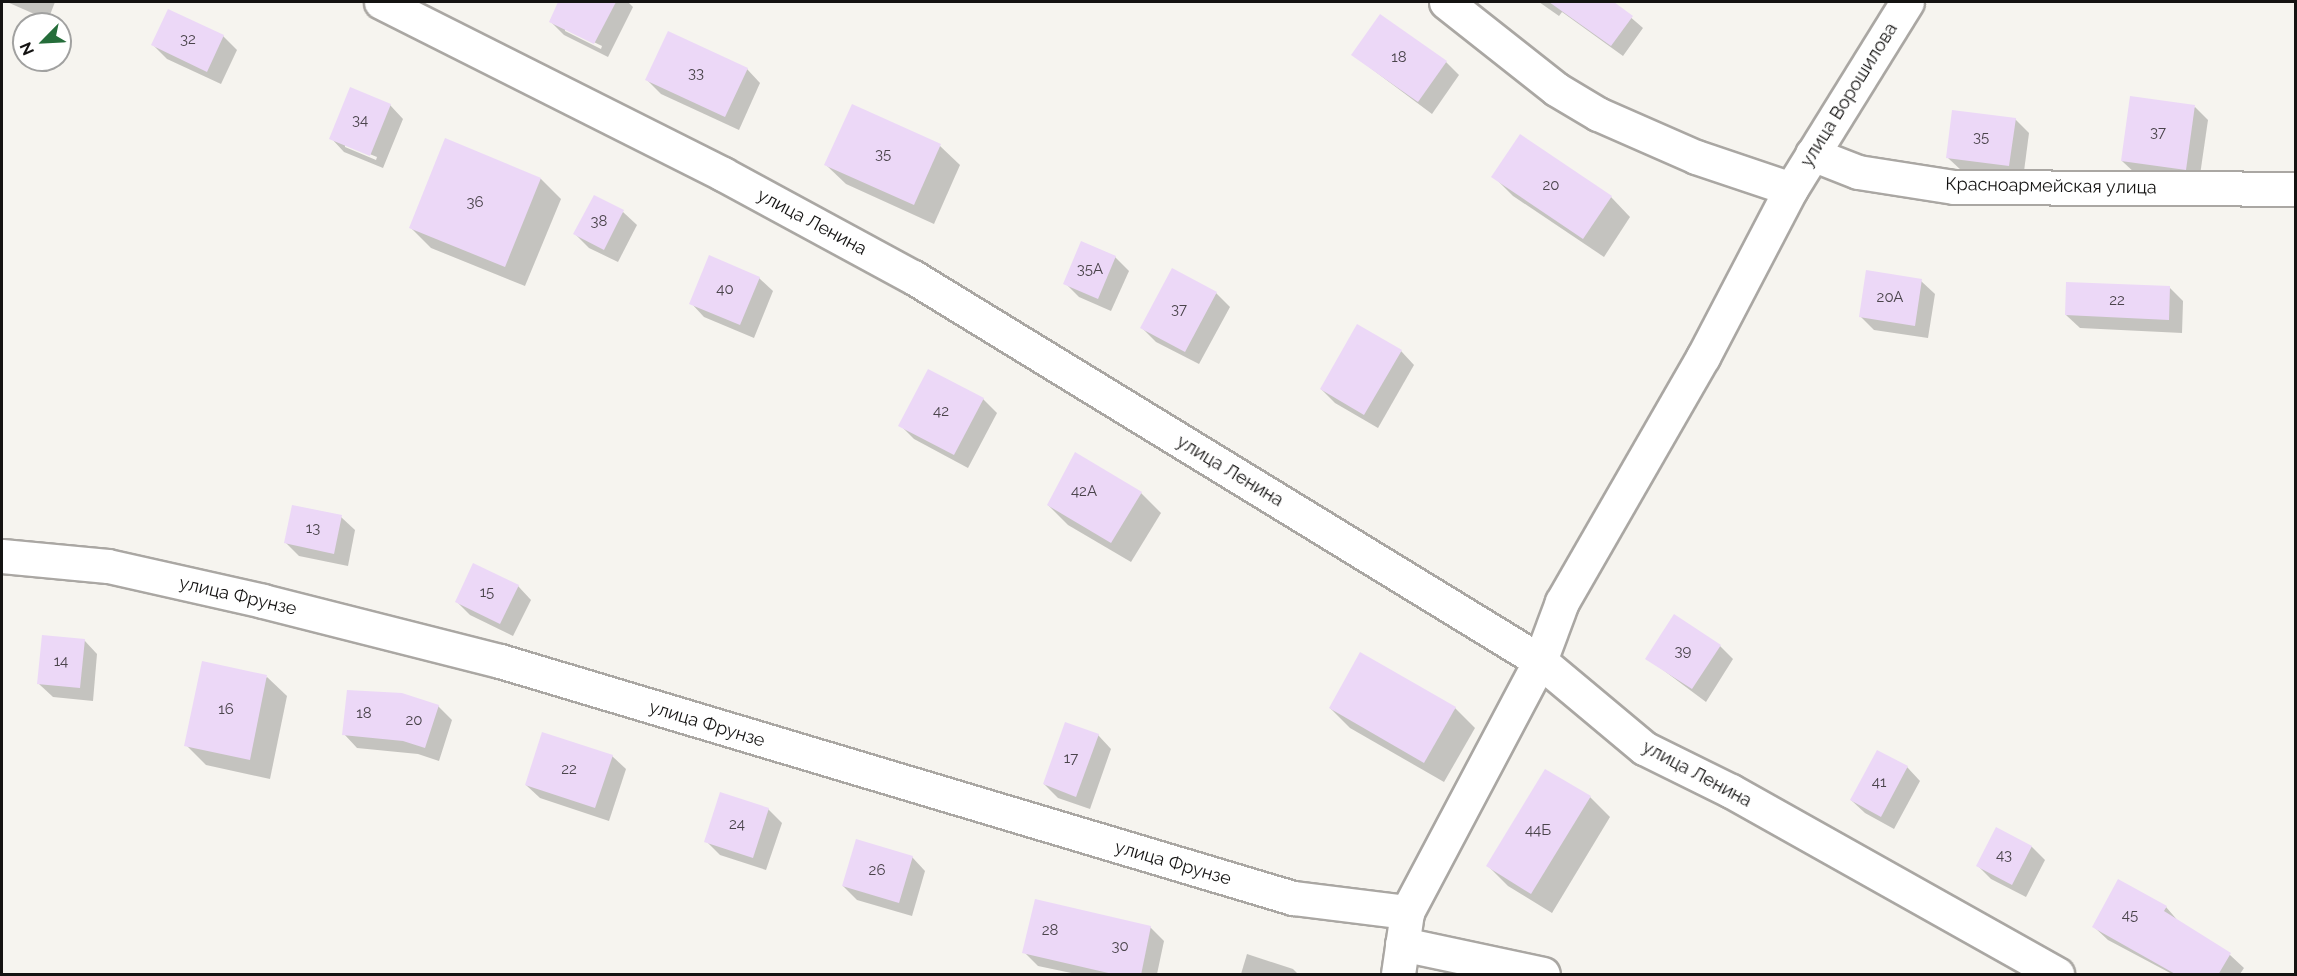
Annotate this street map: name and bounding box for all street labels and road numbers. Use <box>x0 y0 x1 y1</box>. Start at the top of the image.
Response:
street label: улица Ворошилова <box>1796 19 1902 171</box>
street label: Красноармейская улица <box>1945 173 2157 199</box>
street label: улица Ленина <box>754 184 870 260</box>
street label: улица Ленина <box>1173 431 1287 511</box>
street label: улица Фрунзе <box>177 572 299 620</box>
street label: улица Фрунзе <box>647 696 767 752</box>
street label: улица Ленина <box>1639 736 1755 812</box>
street label: улица Фрунзе <box>1112 836 1234 890</box>

